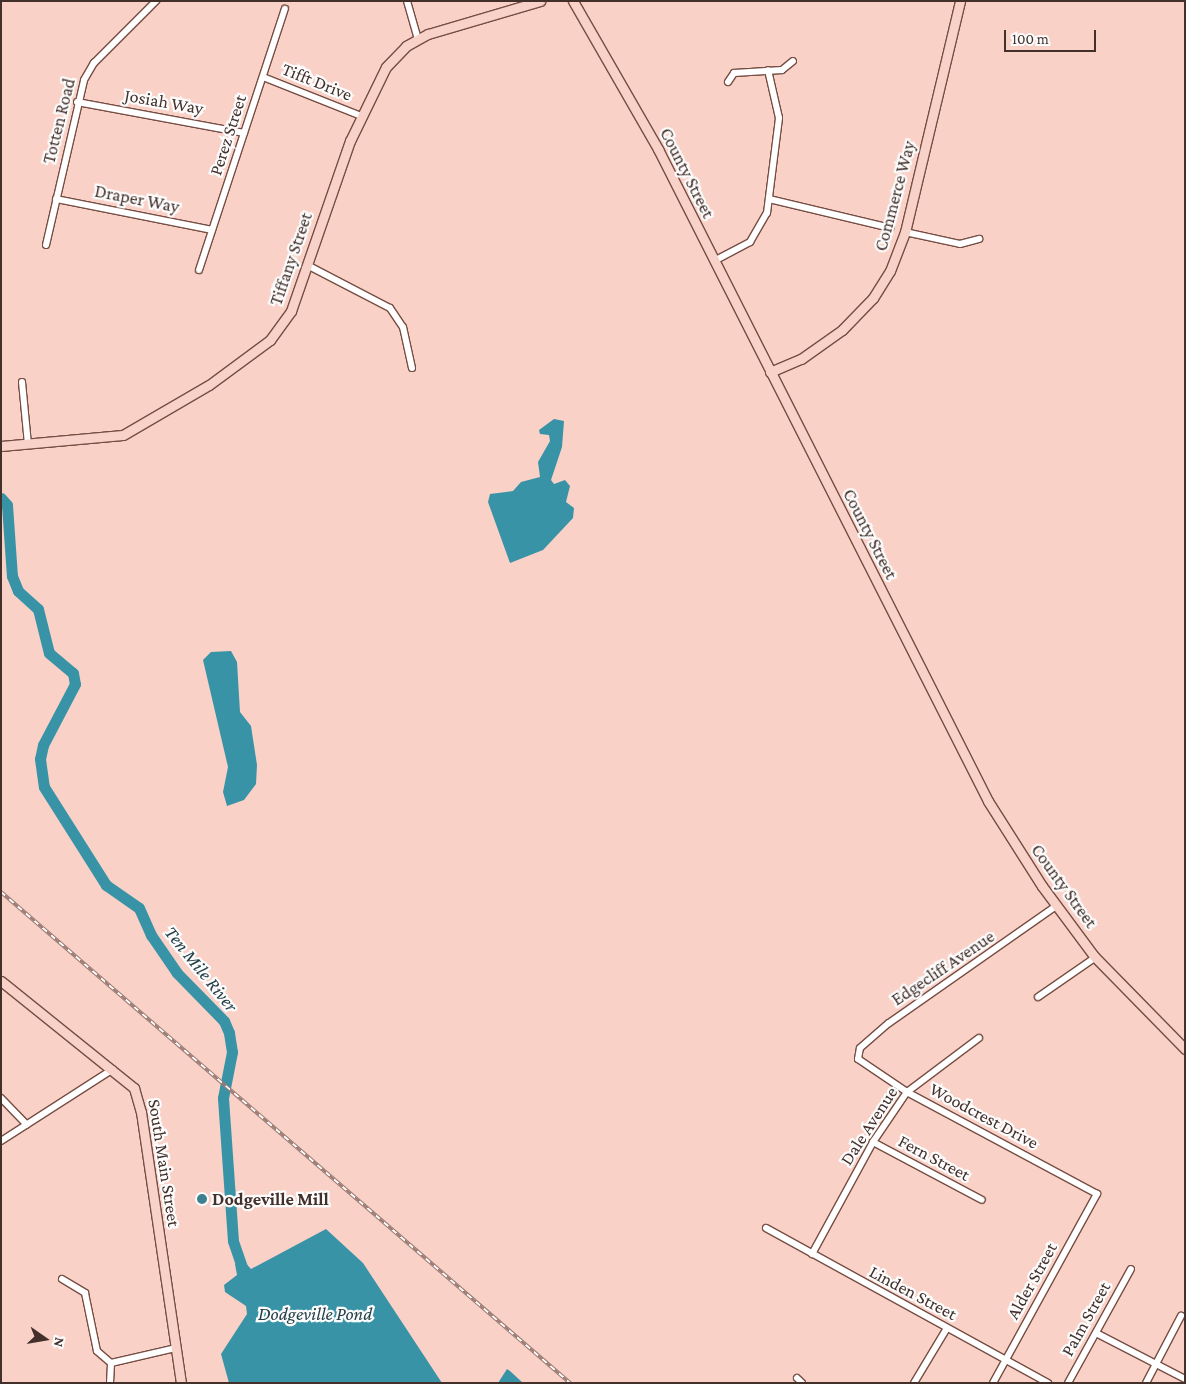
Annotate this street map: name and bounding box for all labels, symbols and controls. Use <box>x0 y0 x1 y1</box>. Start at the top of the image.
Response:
scale bar <box>1006 20 1098 52</box>
text: 100 m <box>1012 31 1049 47</box>
street label: Tifft Drive <box>279 58 355 106</box>
street label: Totten Road <box>38 76 80 166</box>
street label: Josiah Way <box>123 84 205 120</box>
street label: Perez Street <box>205 92 251 178</box>
street label: County Street <box>655 124 719 222</box>
street label: Commerce Way <box>870 139 920 253</box>
street label: Draper Way <box>93 180 181 218</box>
street label: Tiffany Street <box>265 210 317 308</box>
street label: County Street <box>838 485 902 583</box>
street label: County Street <box>1026 840 1102 932</box>
water label: Ten Mile River <box>160 922 242 1016</box>
street label: Edgecliff Avenue <box>887 926 999 1010</box>
street label: Woodcrest Drive <box>926 1078 1042 1154</box>
street label: Dale Avenue <box>836 1083 902 1169</box>
street label: South Main Street <box>143 1098 185 1228</box>
street label: Fern Street <box>894 1130 974 1186</box>
place label: Dodgeville Mill <box>212 1188 329 1210</box>
marker: Dodgeville Mill <box>196 1193 208 1205</box>
street label: Alder Street <box>1002 1239 1062 1323</box>
street label: Linden Street <box>866 1261 960 1325</box>
street label: Palm Street <box>1057 1278 1115 1360</box>
water label: Dodgeville Pond <box>258 1303 372 1325</box>
north arrow <box>20 1314 70 1364</box>
text: N <box>51 1336 68 1349</box>

